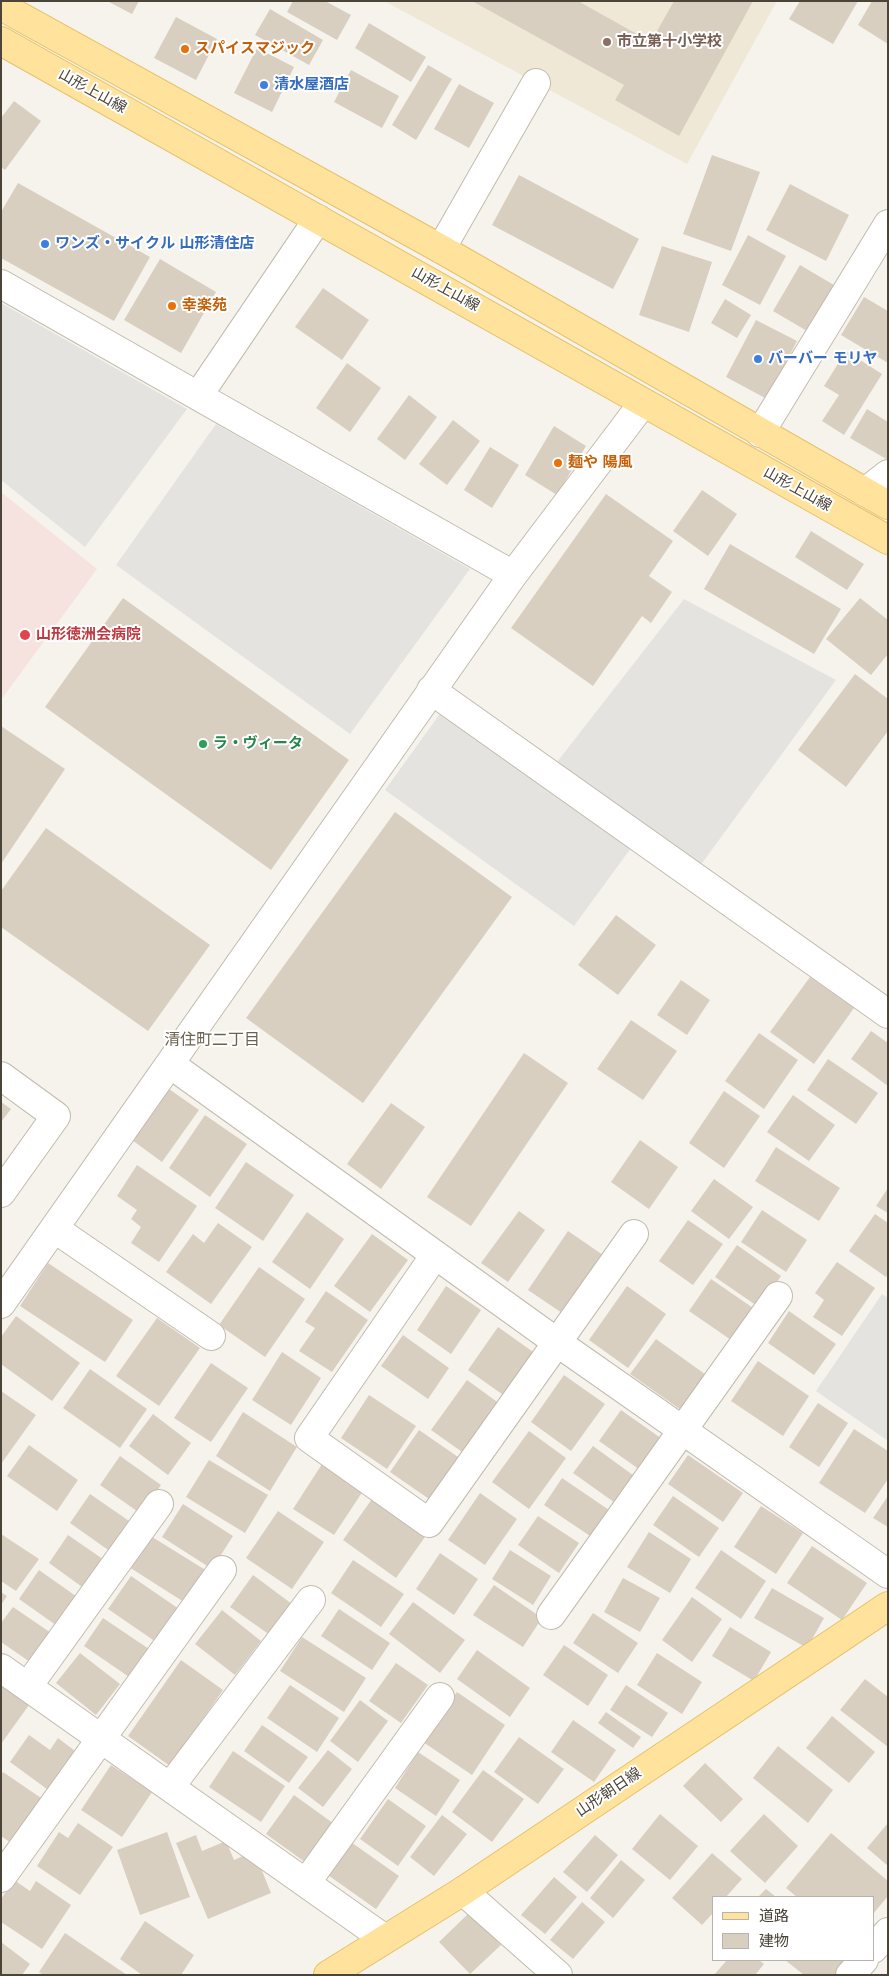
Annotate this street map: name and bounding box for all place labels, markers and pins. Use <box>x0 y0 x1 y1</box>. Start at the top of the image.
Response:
place label: 市立第十小学校 <box>617 33 722 51</box>
marker: 市立第十小学校 <box>601 36 613 48</box>
place label: スパイスマジック <box>195 40 315 58</box>
marker: スパイスマジック <box>179 43 191 55</box>
place label: 清水屋酒店 <box>274 76 349 94</box>
marker: 清水屋酒店 <box>258 79 270 91</box>
place label: ワンズ・サイクル 山形清住店 <box>55 235 254 253</box>
marker: ワンズ・サイクル 山形清住店 <box>39 238 51 250</box>
place label: 幸楽苑 <box>182 297 227 315</box>
marker: 幸楽苑 <box>166 300 178 312</box>
place label: バーバー モリヤ <box>768 350 877 368</box>
marker: バーバー モリヤ <box>752 353 764 365</box>
place label: 麺や 陽風 <box>568 454 632 472</box>
marker: 麺や 陽風 <box>552 457 564 469</box>
place label: 山形徳洲会病院 <box>36 626 141 644</box>
marker: 山形徳洲会病院 <box>18 628 32 642</box>
place label: ラ・ヴィータ <box>213 735 303 753</box>
marker: ラ・ヴィータ <box>197 738 209 750</box>

